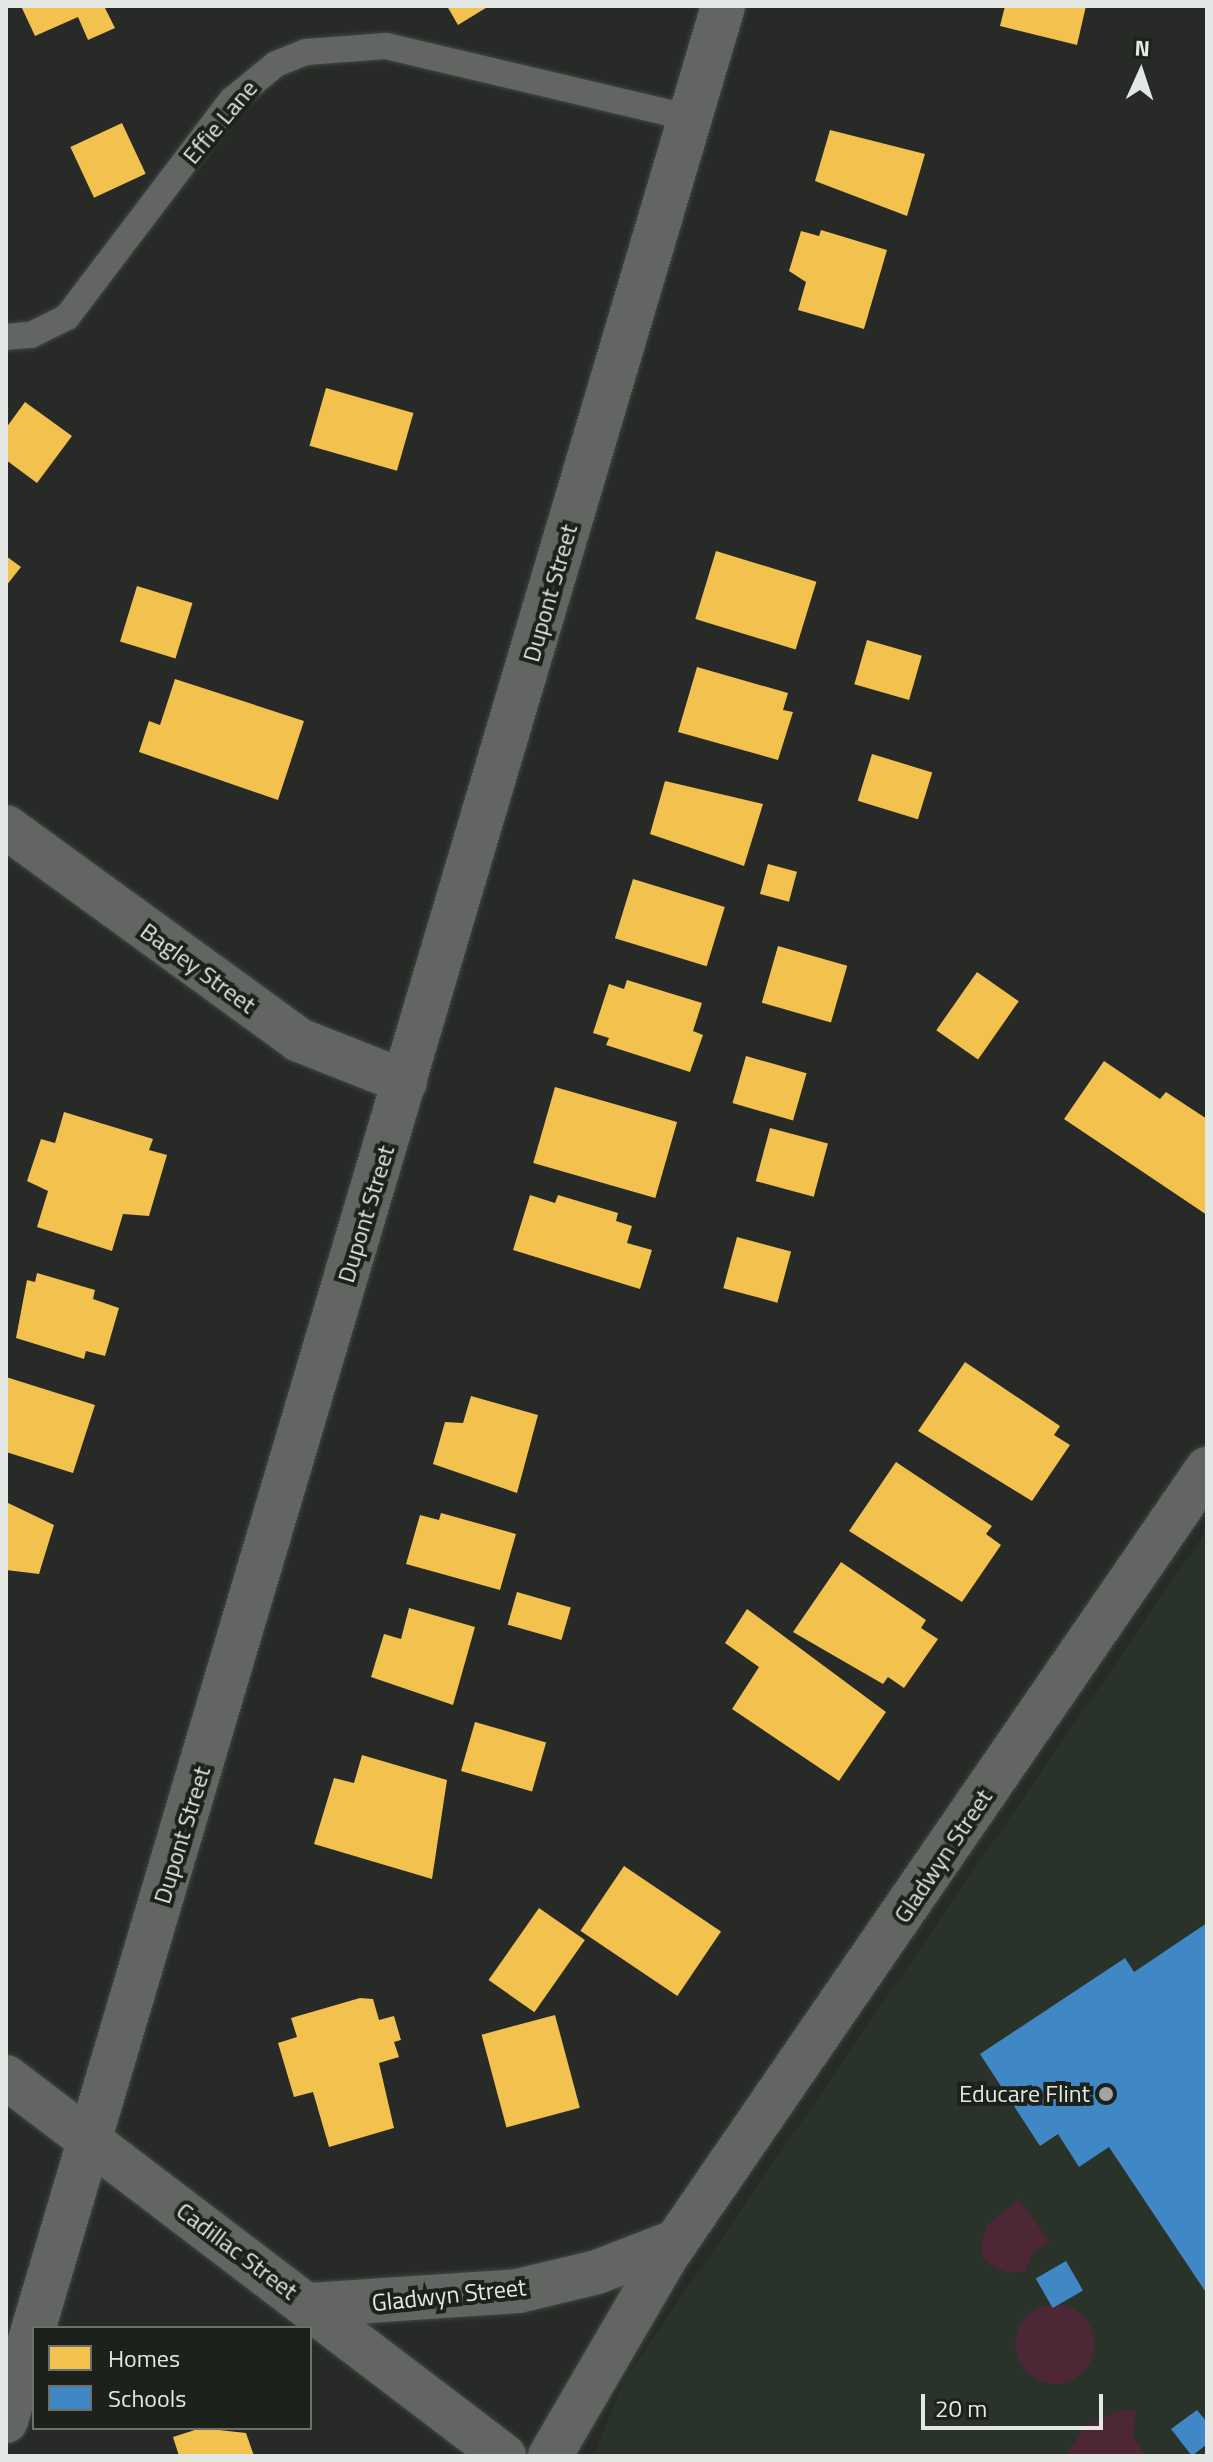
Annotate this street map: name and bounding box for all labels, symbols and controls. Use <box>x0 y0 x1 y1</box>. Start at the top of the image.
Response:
text: N <box>1134 31 1151 65</box>
north arrow <box>1101 32 1181 112</box>
street label: Effie Lane <box>177 74 263 170</box>
street label: Dupont Street <box>517 521 583 665</box>
street label: Bagley Street <box>135 917 261 1019</box>
street label: Dupont Street <box>331 1142 401 1286</box>
street label: Dupont Street <box>147 1763 217 1907</box>
street label: Gladwyn Street <box>888 1784 998 1928</box>
place label: Educare Flint <box>959 2080 1090 2108</box>
marker: Educare Flint <box>1097 2085 1115 2103</box>
street label: Cadillac Street <box>171 2196 303 2306</box>
street label: Gladwyn Street <box>370 2273 528 2317</box>
legend <box>32 2326 312 2430</box>
text: Homes <box>108 2340 180 2376</box>
scale bar <box>925 2378 1107 2428</box>
text: Schools <box>108 2380 186 2416</box>
text: 20 m <box>935 2390 987 2426</box>

